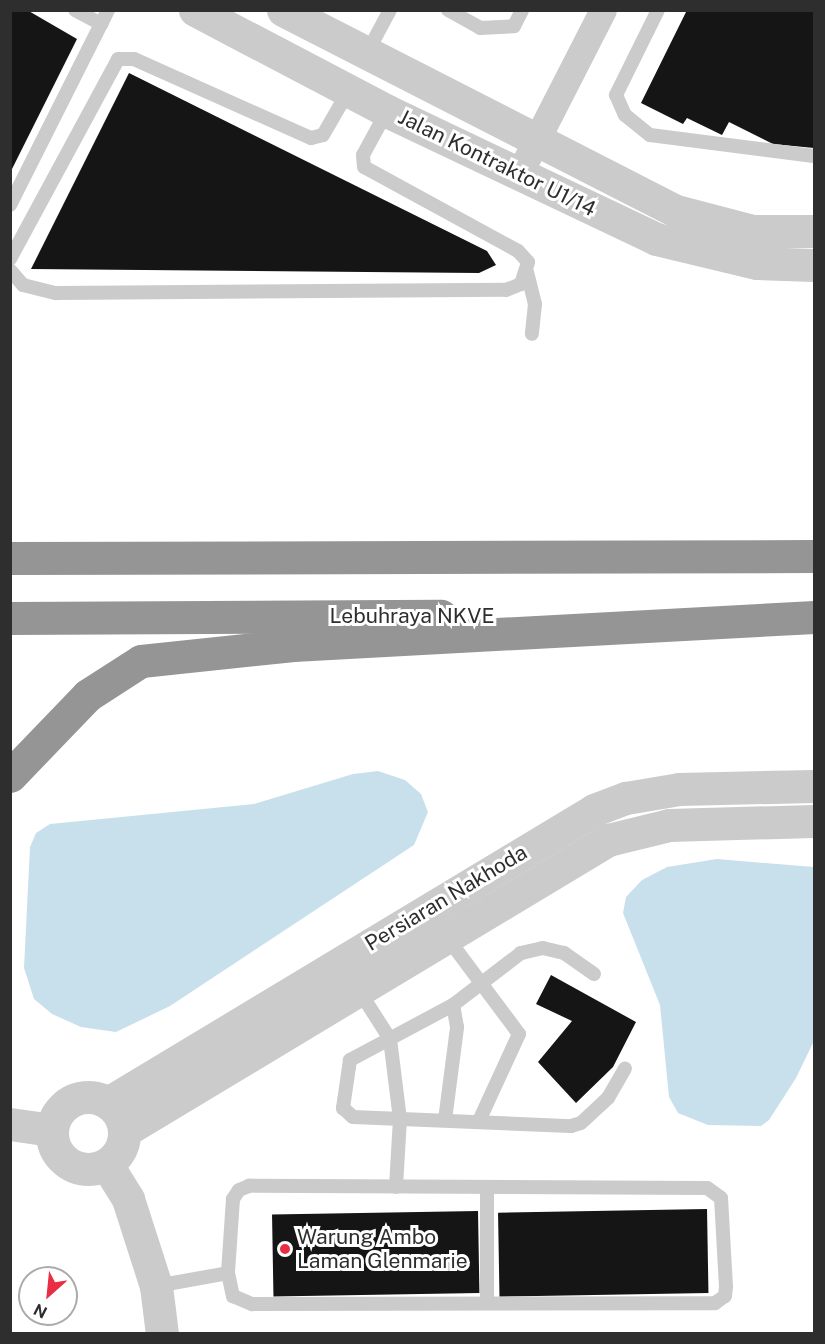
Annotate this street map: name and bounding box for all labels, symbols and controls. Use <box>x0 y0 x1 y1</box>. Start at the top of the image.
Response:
street label: Jalan Kontraktor U1/14 <box>394 104 600 222</box>
street label: Lebuhraya NKVE <box>330 603 494 629</box>
street label: Persiaran Nakhoda <box>360 840 532 956</box>
place label: Warung Ambo Laman Glenmarie <box>297 1224 468 1274</box>
marker: Warung Ambo Laman Glenmarie <box>278 1242 292 1256</box>
north arrow <box>18 1266 78 1326</box>
text: N <box>31 1299 50 1322</box>

